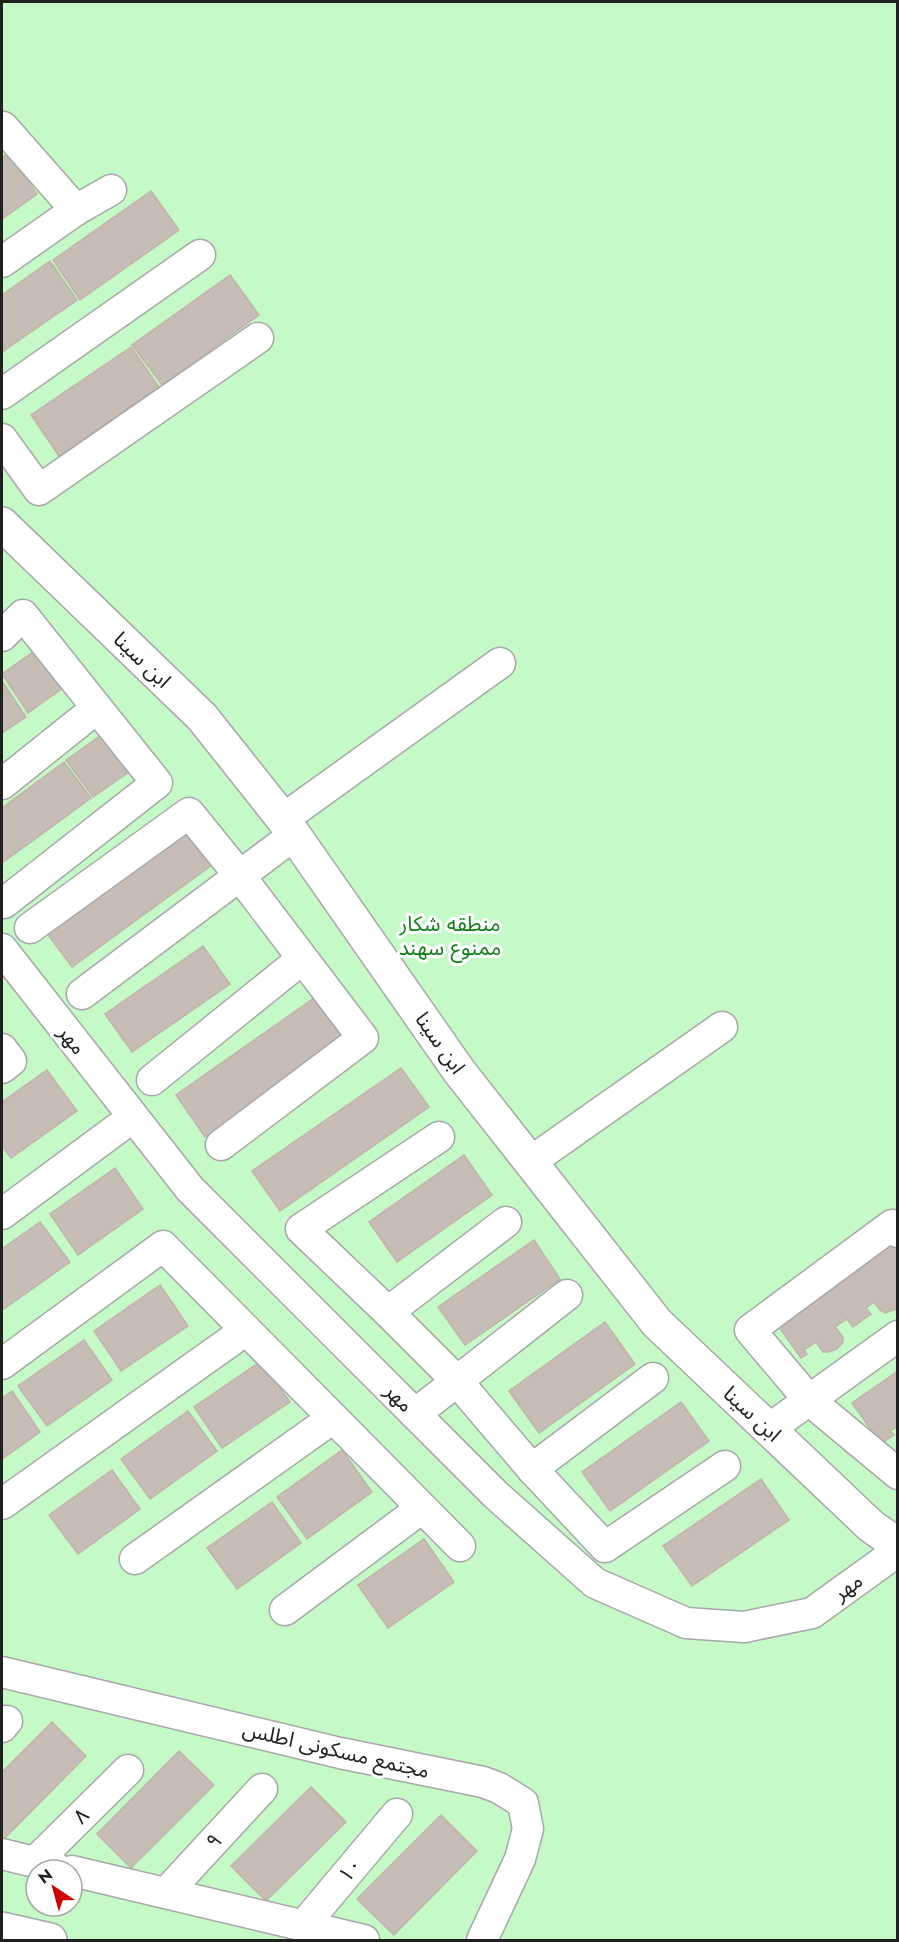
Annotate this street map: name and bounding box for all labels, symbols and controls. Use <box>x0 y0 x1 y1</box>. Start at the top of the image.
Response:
street label: ابن سینا <box>106 625 178 695</box>
park label: منطقه شکار ممنوع سهند <box>399 909 501 963</box>
street label: ابن سینا <box>408 1006 472 1080</box>
street label: مهر <box>50 1018 93 1061</box>
street label: مهر <box>377 1376 420 1419</box>
street label: ابن سینا <box>716 1379 788 1449</box>
street label: مهر <box>826 1566 869 1609</box>
street label: مجتمع مسکونی اطلس <box>240 1714 432 1786</box>
street label: ۸ <box>66 1801 96 1831</box>
street label: ۹ <box>199 1826 229 1856</box>
street label: ۱۰ <box>331 1851 369 1889</box>
north arrow <box>24 1858 84 1918</box>
text: N <box>34 1863 57 1889</box>

